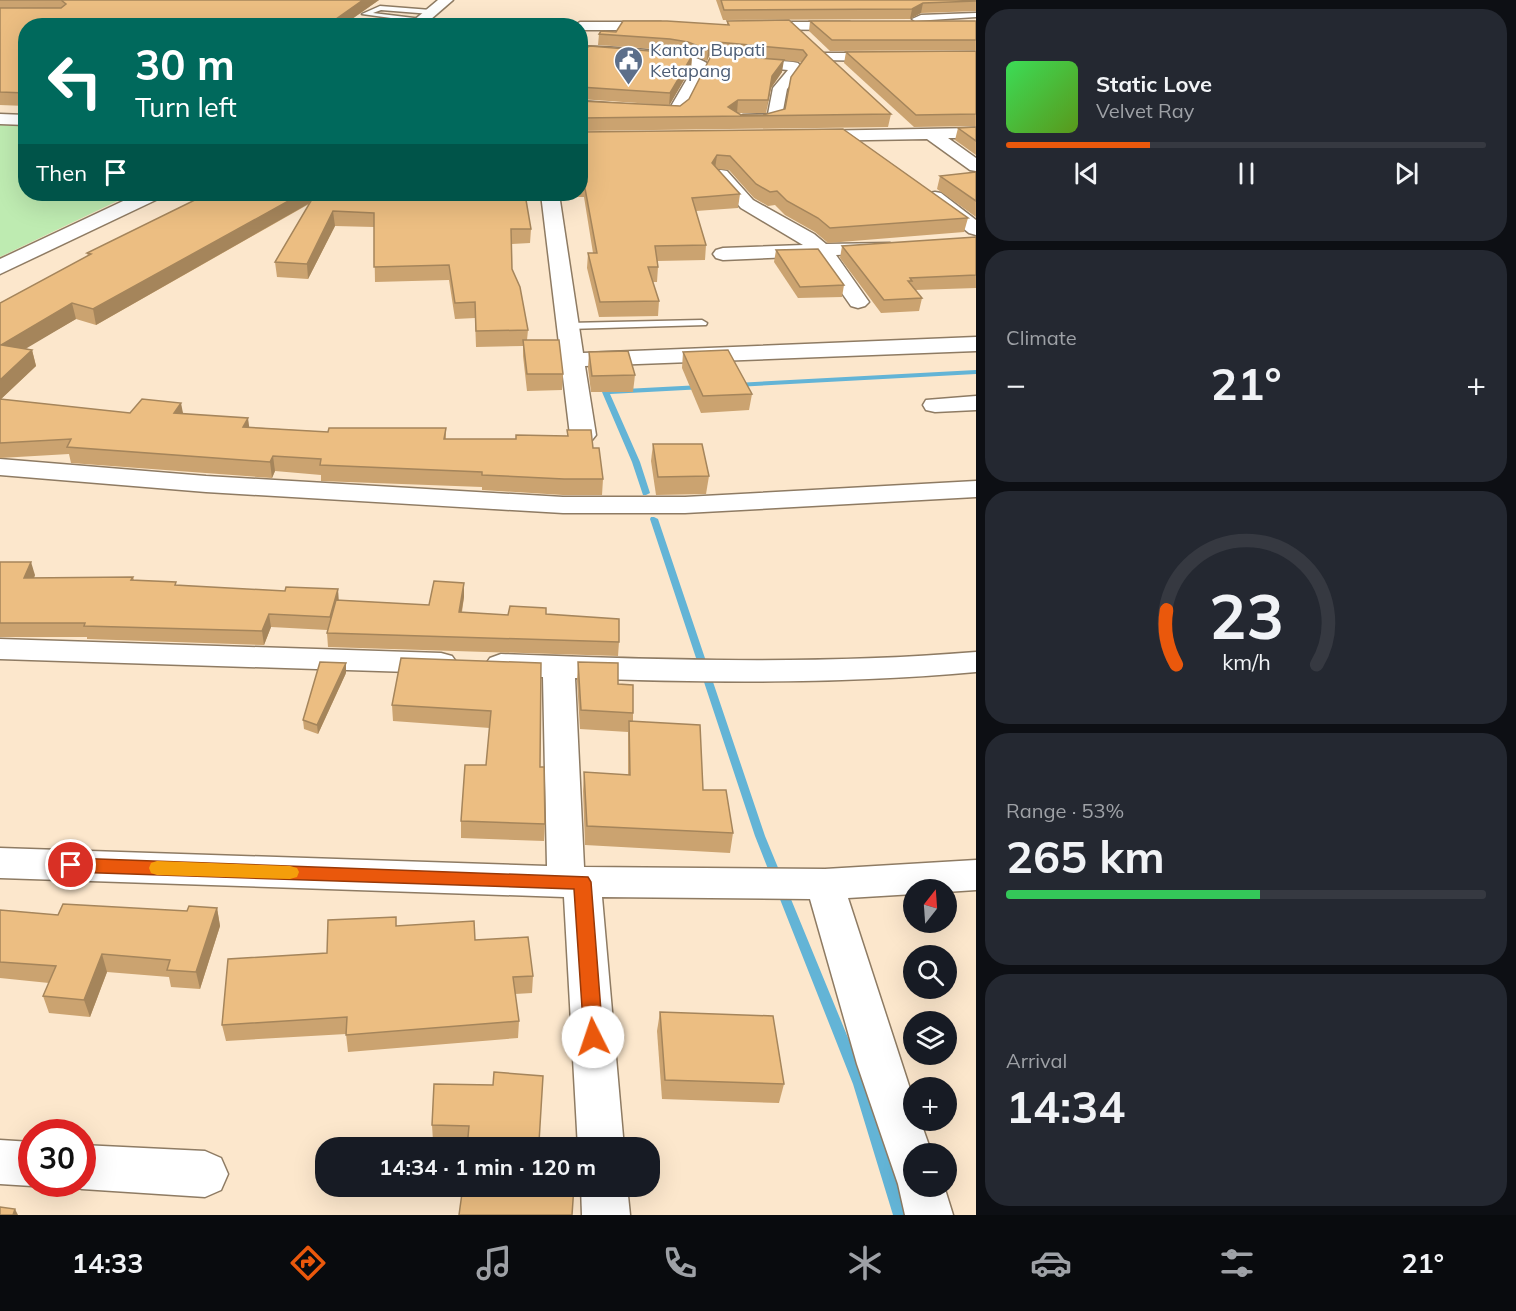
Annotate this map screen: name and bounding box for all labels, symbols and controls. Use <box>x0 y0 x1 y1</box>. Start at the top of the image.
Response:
text: 30 m <box>135 38 235 91</box>
place label: Kantor Bupati Ketapang <box>650 38 765 82</box>
icon: left <box>36 42 114 120</box>
public building icon: Kantor Bupati Ketapang <box>613 44 645 86</box>
text: Static Love <box>1096 70 1212 98</box>
text: Turn left <box>135 90 237 124</box>
text: Velvet Ray <box>1096 98 1194 123</box>
icon: arrive <box>99 156 132 189</box>
icon: previous <box>1070 157 1103 190</box>
icon: pause <box>1230 157 1263 190</box>
icon: next <box>1390 157 1423 190</box>
text: Then <box>36 159 87 187</box>
text: Climate <box>1006 325 1077 350</box>
text: 21° <box>1210 355 1282 411</box>
text: − <box>1006 363 1026 404</box>
text: + <box>1466 363 1486 404</box>
text: 23 <box>1209 576 1283 655</box>
text: km/h <box>1222 648 1270 675</box>
text: Range · 53% <box>1006 798 1124 823</box>
text: 265 km <box>1006 828 1165 884</box>
pin <box>45 839 96 890</box>
icon: arrive <box>54 848 87 881</box>
north arrow <box>903 879 957 933</box>
map controls <box>903 879 957 1197</box>
button: search <box>903 945 957 999</box>
position arrow <box>561 1005 625 1069</box>
button: layers <box>903 1011 957 1065</box>
text: Arrival <box>1006 1048 1067 1073</box>
button: + <box>903 1077 957 1131</box>
text: 14:34 <box>1006 1078 1125 1134</box>
speed limit sign: 30 <box>18 1119 96 1197</box>
button: − <box>903 1143 957 1197</box>
text: 14:34 · 1 min · 120 m <box>379 1153 596 1181</box>
icon: directions <box>287 1242 329 1284</box>
icon: music <box>473 1242 515 1284</box>
icon: phone <box>659 1242 701 1284</box>
icon: climate <box>844 1242 886 1284</box>
icon: car <box>1030 1242 1072 1284</box>
icon: filters <box>1216 1242 1258 1284</box>
text: 14:33 <box>72 1246 143 1280</box>
text: 21° <box>1401 1246 1444 1280</box>

